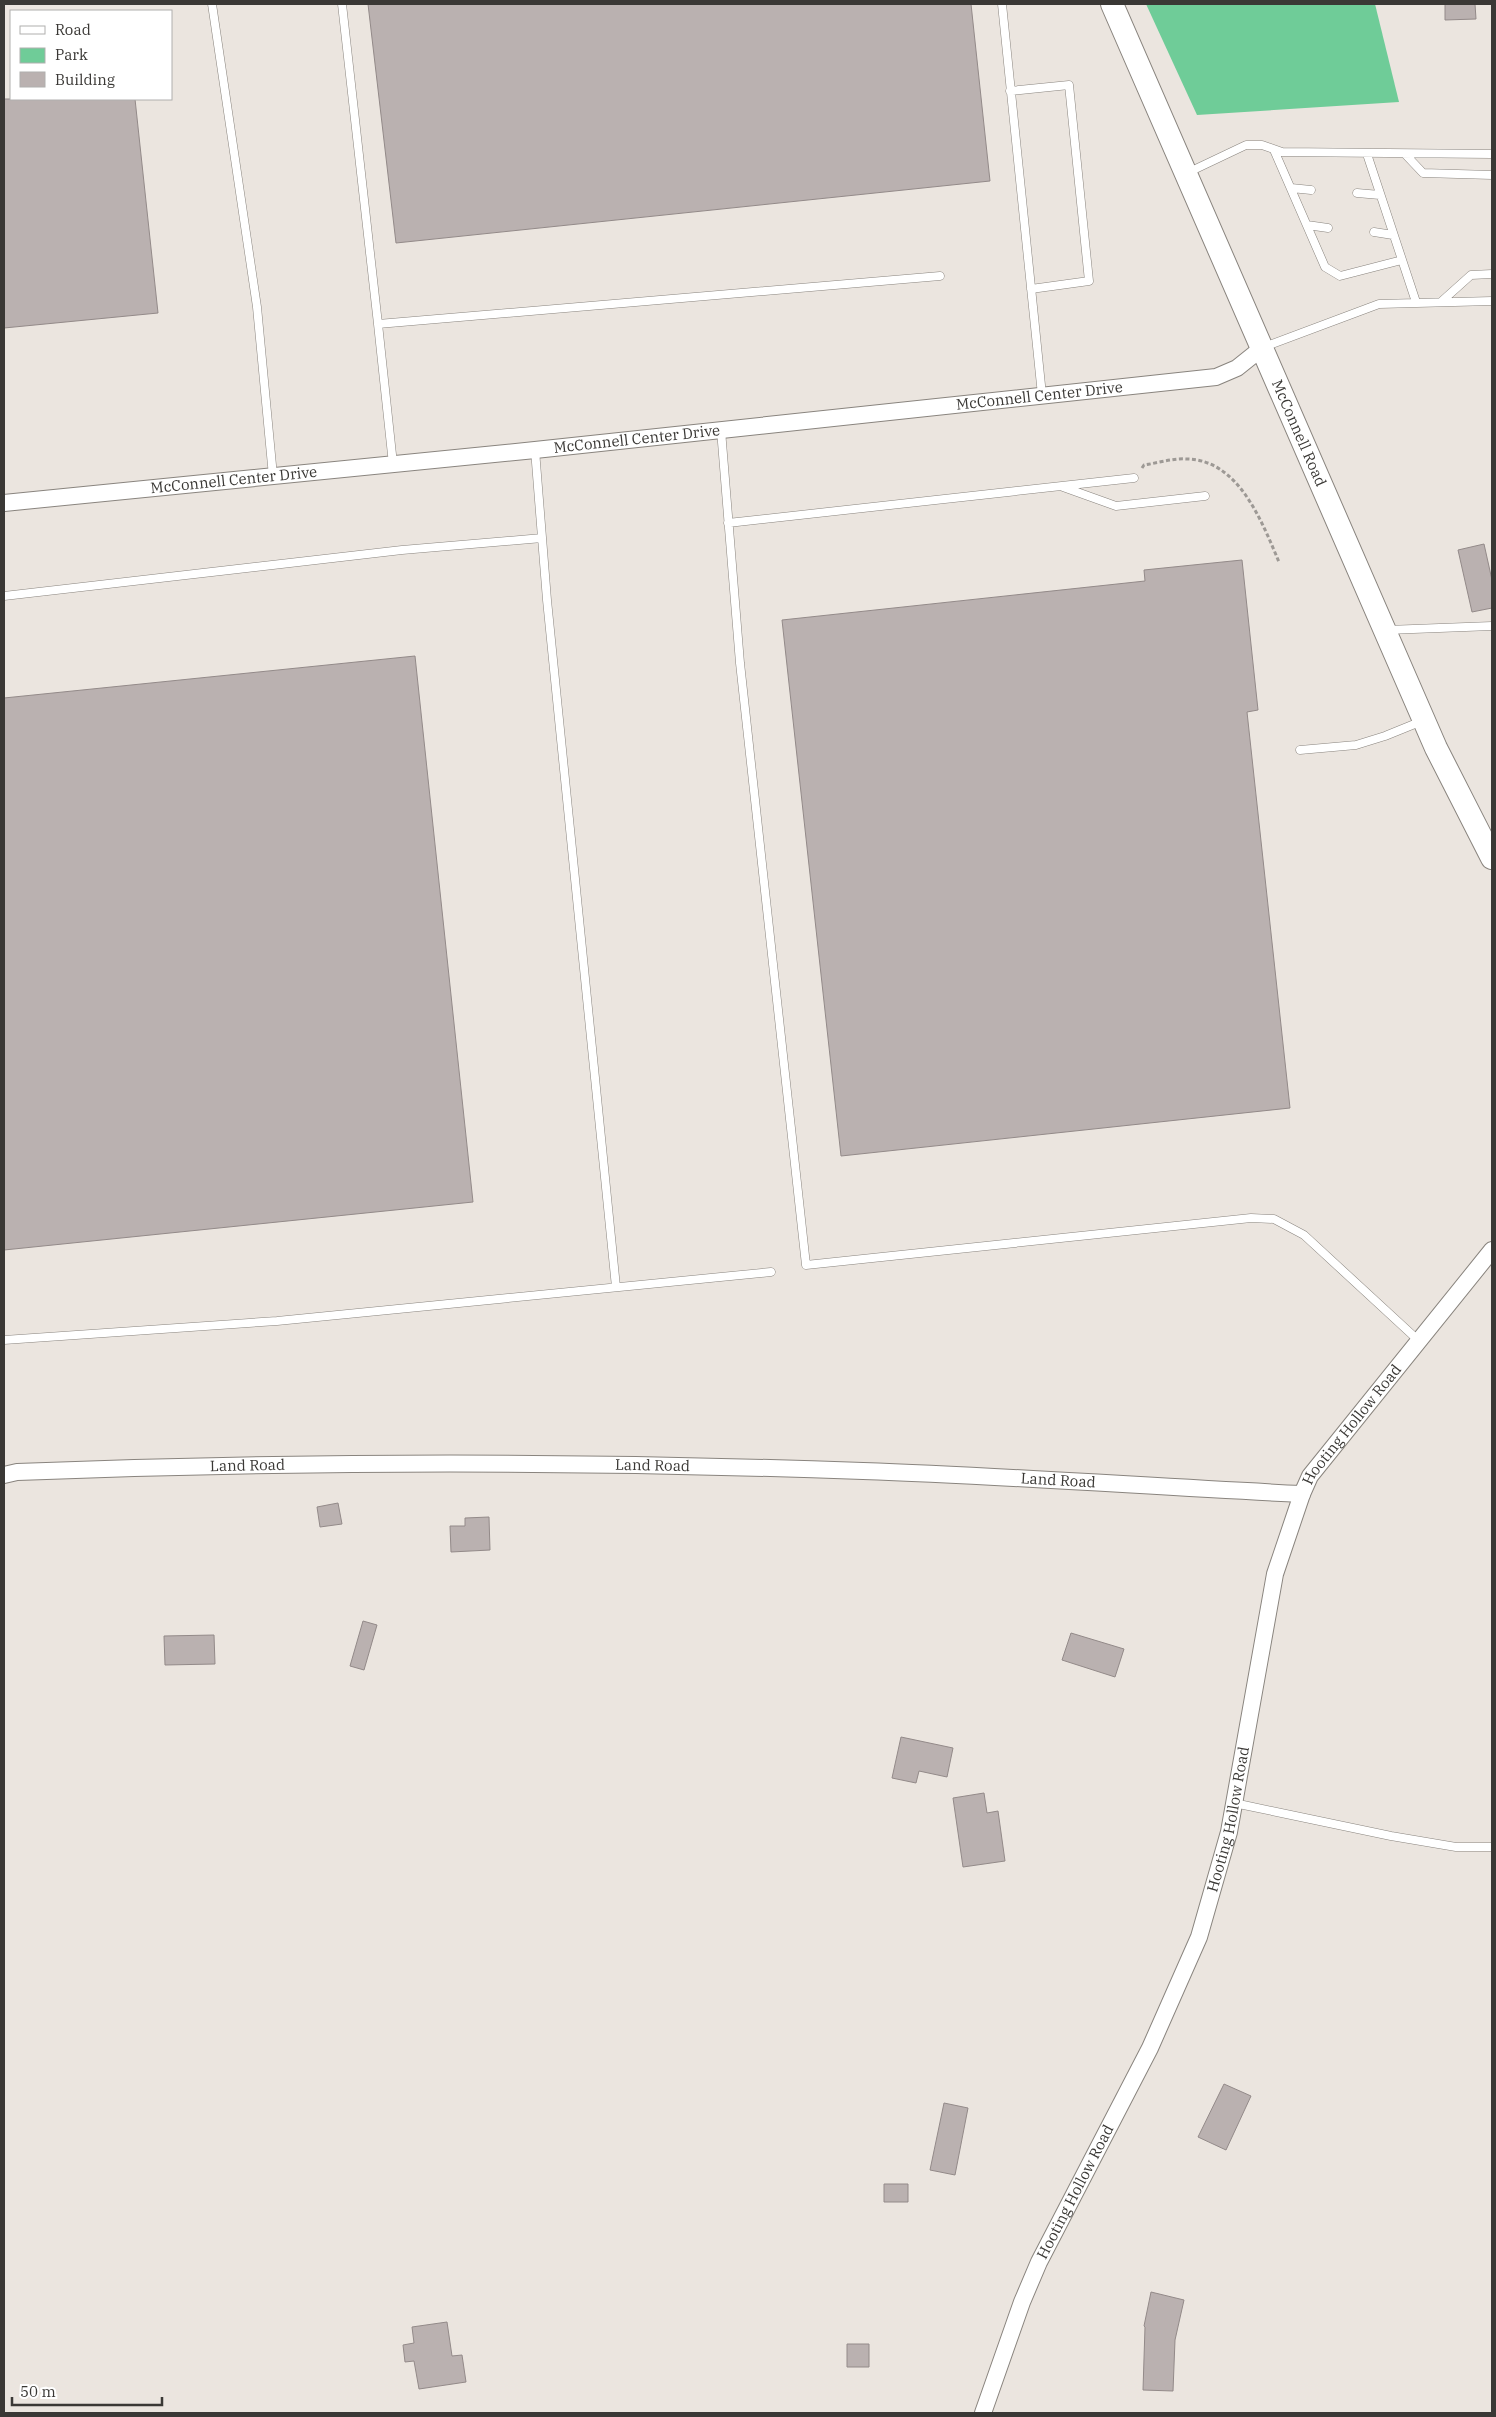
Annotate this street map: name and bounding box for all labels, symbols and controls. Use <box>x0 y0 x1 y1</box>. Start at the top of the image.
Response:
legend <box>10 10 172 100</box>
text: Road <box>55 20 91 39</box>
text: Park <box>55 45 88 64</box>
text: Building <box>55 70 115 89</box>
street label: McConnell Center Drive <box>955 377 1124 414</box>
street label: McConnell Road <box>1268 377 1331 489</box>
street label: McConnell Center Drive <box>553 420 721 457</box>
street label: McConnell Center Drive <box>150 462 318 497</box>
street label: Hooting Hollow Road <box>1297 1360 1405 1487</box>
street label: Land Road <box>210 1455 285 1475</box>
street label: Land Road <box>615 1455 690 1475</box>
street label: Land Road <box>1020 1468 1096 1492</box>
street label: Hooting Hollow Road <box>1202 1745 1253 1894</box>
street label: Hooting Hollow Road <box>1032 2121 1118 2262</box>
scale bar <box>12 2374 162 2406</box>
text: 50 m <box>20 2382 56 2401</box>

